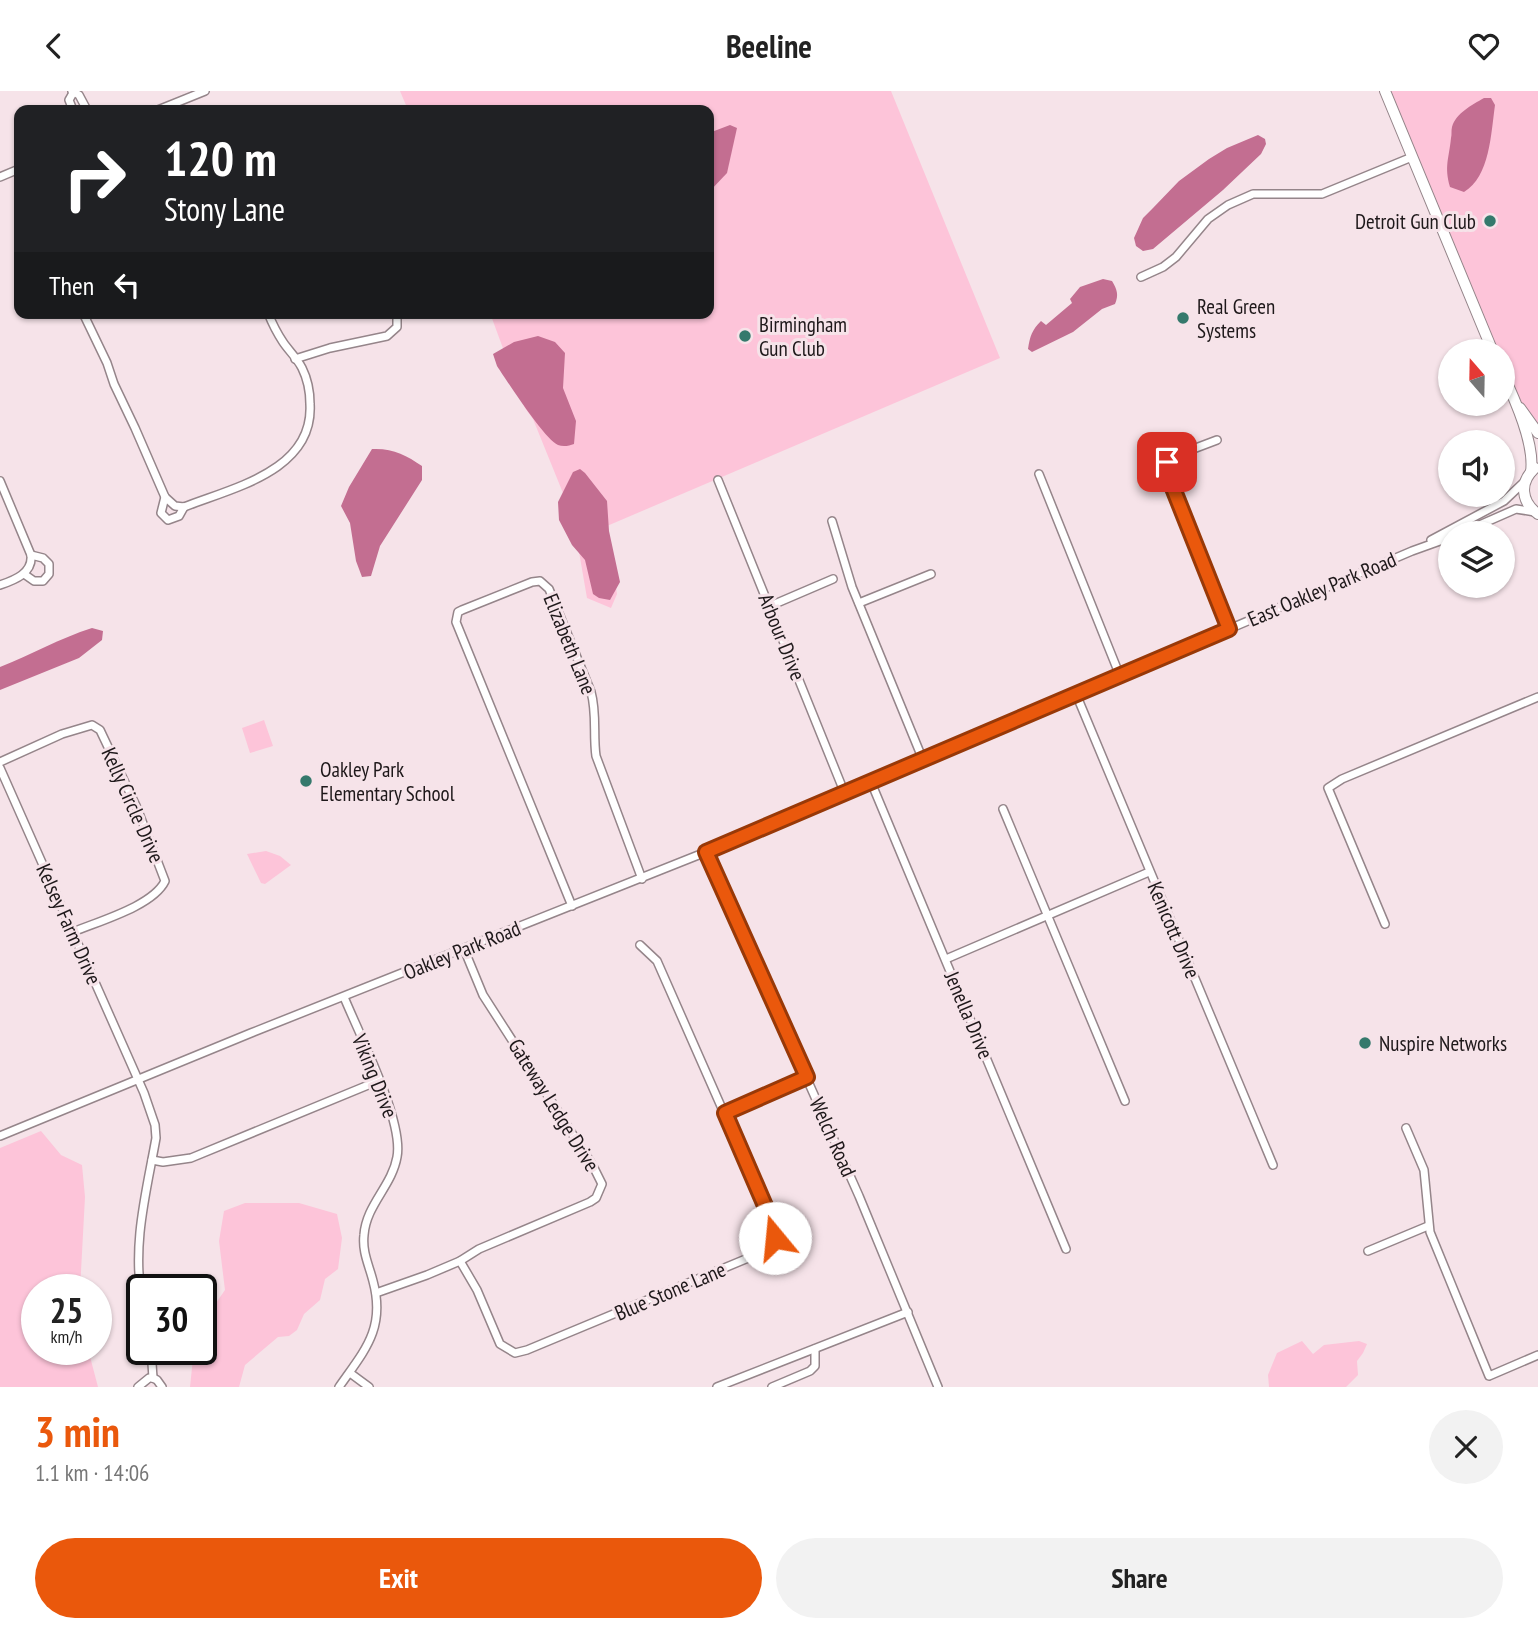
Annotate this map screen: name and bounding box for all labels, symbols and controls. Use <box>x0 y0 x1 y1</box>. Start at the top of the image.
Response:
text: Beeline <box>726 25 812 67</box>
icon: back <box>35 27 73 65</box>
icon: heart <box>1465 27 1503 65</box>
text: 120 m <box>164 126 277 190</box>
icon: right <box>49 133 140 224</box>
text: Stony Lane <box>164 188 285 230</box>
place label: Detroit Gun Club <box>1355 208 1476 235</box>
marker: Detroit Gun Club <box>1482 213 1498 229</box>
icon: left <box>108 266 146 304</box>
text: Then <box>49 269 94 302</box>
place label: Real Green Systems <box>1197 293 1275 344</box>
marker: Real Green Systems <box>1175 310 1191 326</box>
place label: Birmingham Gun Club <box>759 311 847 362</box>
marker: Birmingham Gun Club <box>737 328 753 344</box>
north arrow <box>1438 339 1516 417</box>
map controls <box>1438 339 1515 598</box>
button: sound <box>1438 430 1515 507</box>
pin <box>1137 432 1197 492</box>
icon: arrive <box>1148 443 1186 481</box>
button: layers <box>1438 521 1515 598</box>
street label: East Oakley Park Road <box>1244 546 1400 632</box>
street label: Elizabeth Lane <box>538 590 602 698</box>
street label: Arbour Drive <box>752 590 812 684</box>
street label: Kelly Circle Drive <box>96 743 170 867</box>
place label: Oakley Park Elementary School <box>320 756 455 807</box>
marker: Oakley Park Elementary School <box>298 773 314 789</box>
street label: Kelsey Farm Drive <box>30 859 108 989</box>
street label: Kenicott Drive <box>1142 878 1206 982</box>
street label: Oakley Park Road <box>399 914 525 986</box>
street label: Jenella Drive <box>938 966 999 1063</box>
street label: Viking Drive <box>346 1029 404 1122</box>
place label: Nuspire Networks <box>1379 1030 1507 1057</box>
street label: Gateway Ledge Drive <box>502 1034 606 1176</box>
marker: Nuspire Networks <box>1357 1035 1373 1051</box>
street label: Welch Road <box>804 1093 862 1181</box>
position arrow <box>738 1201 812 1275</box>
street label: Blue Stone Lane <box>611 1256 729 1326</box>
speed limit sign: 30 <box>126 1274 217 1365</box>
text: 25 <box>50 1287 83 1333</box>
text: km/h <box>51 1325 82 1348</box>
text: 3 min <box>35 1404 120 1459</box>
button: close <box>1429 1410 1503 1484</box>
text: 1.1 km · 14:06 <box>35 1458 149 1487</box>
button: Exit <box>35 1538 762 1618</box>
button: Share <box>776 1538 1503 1618</box>

